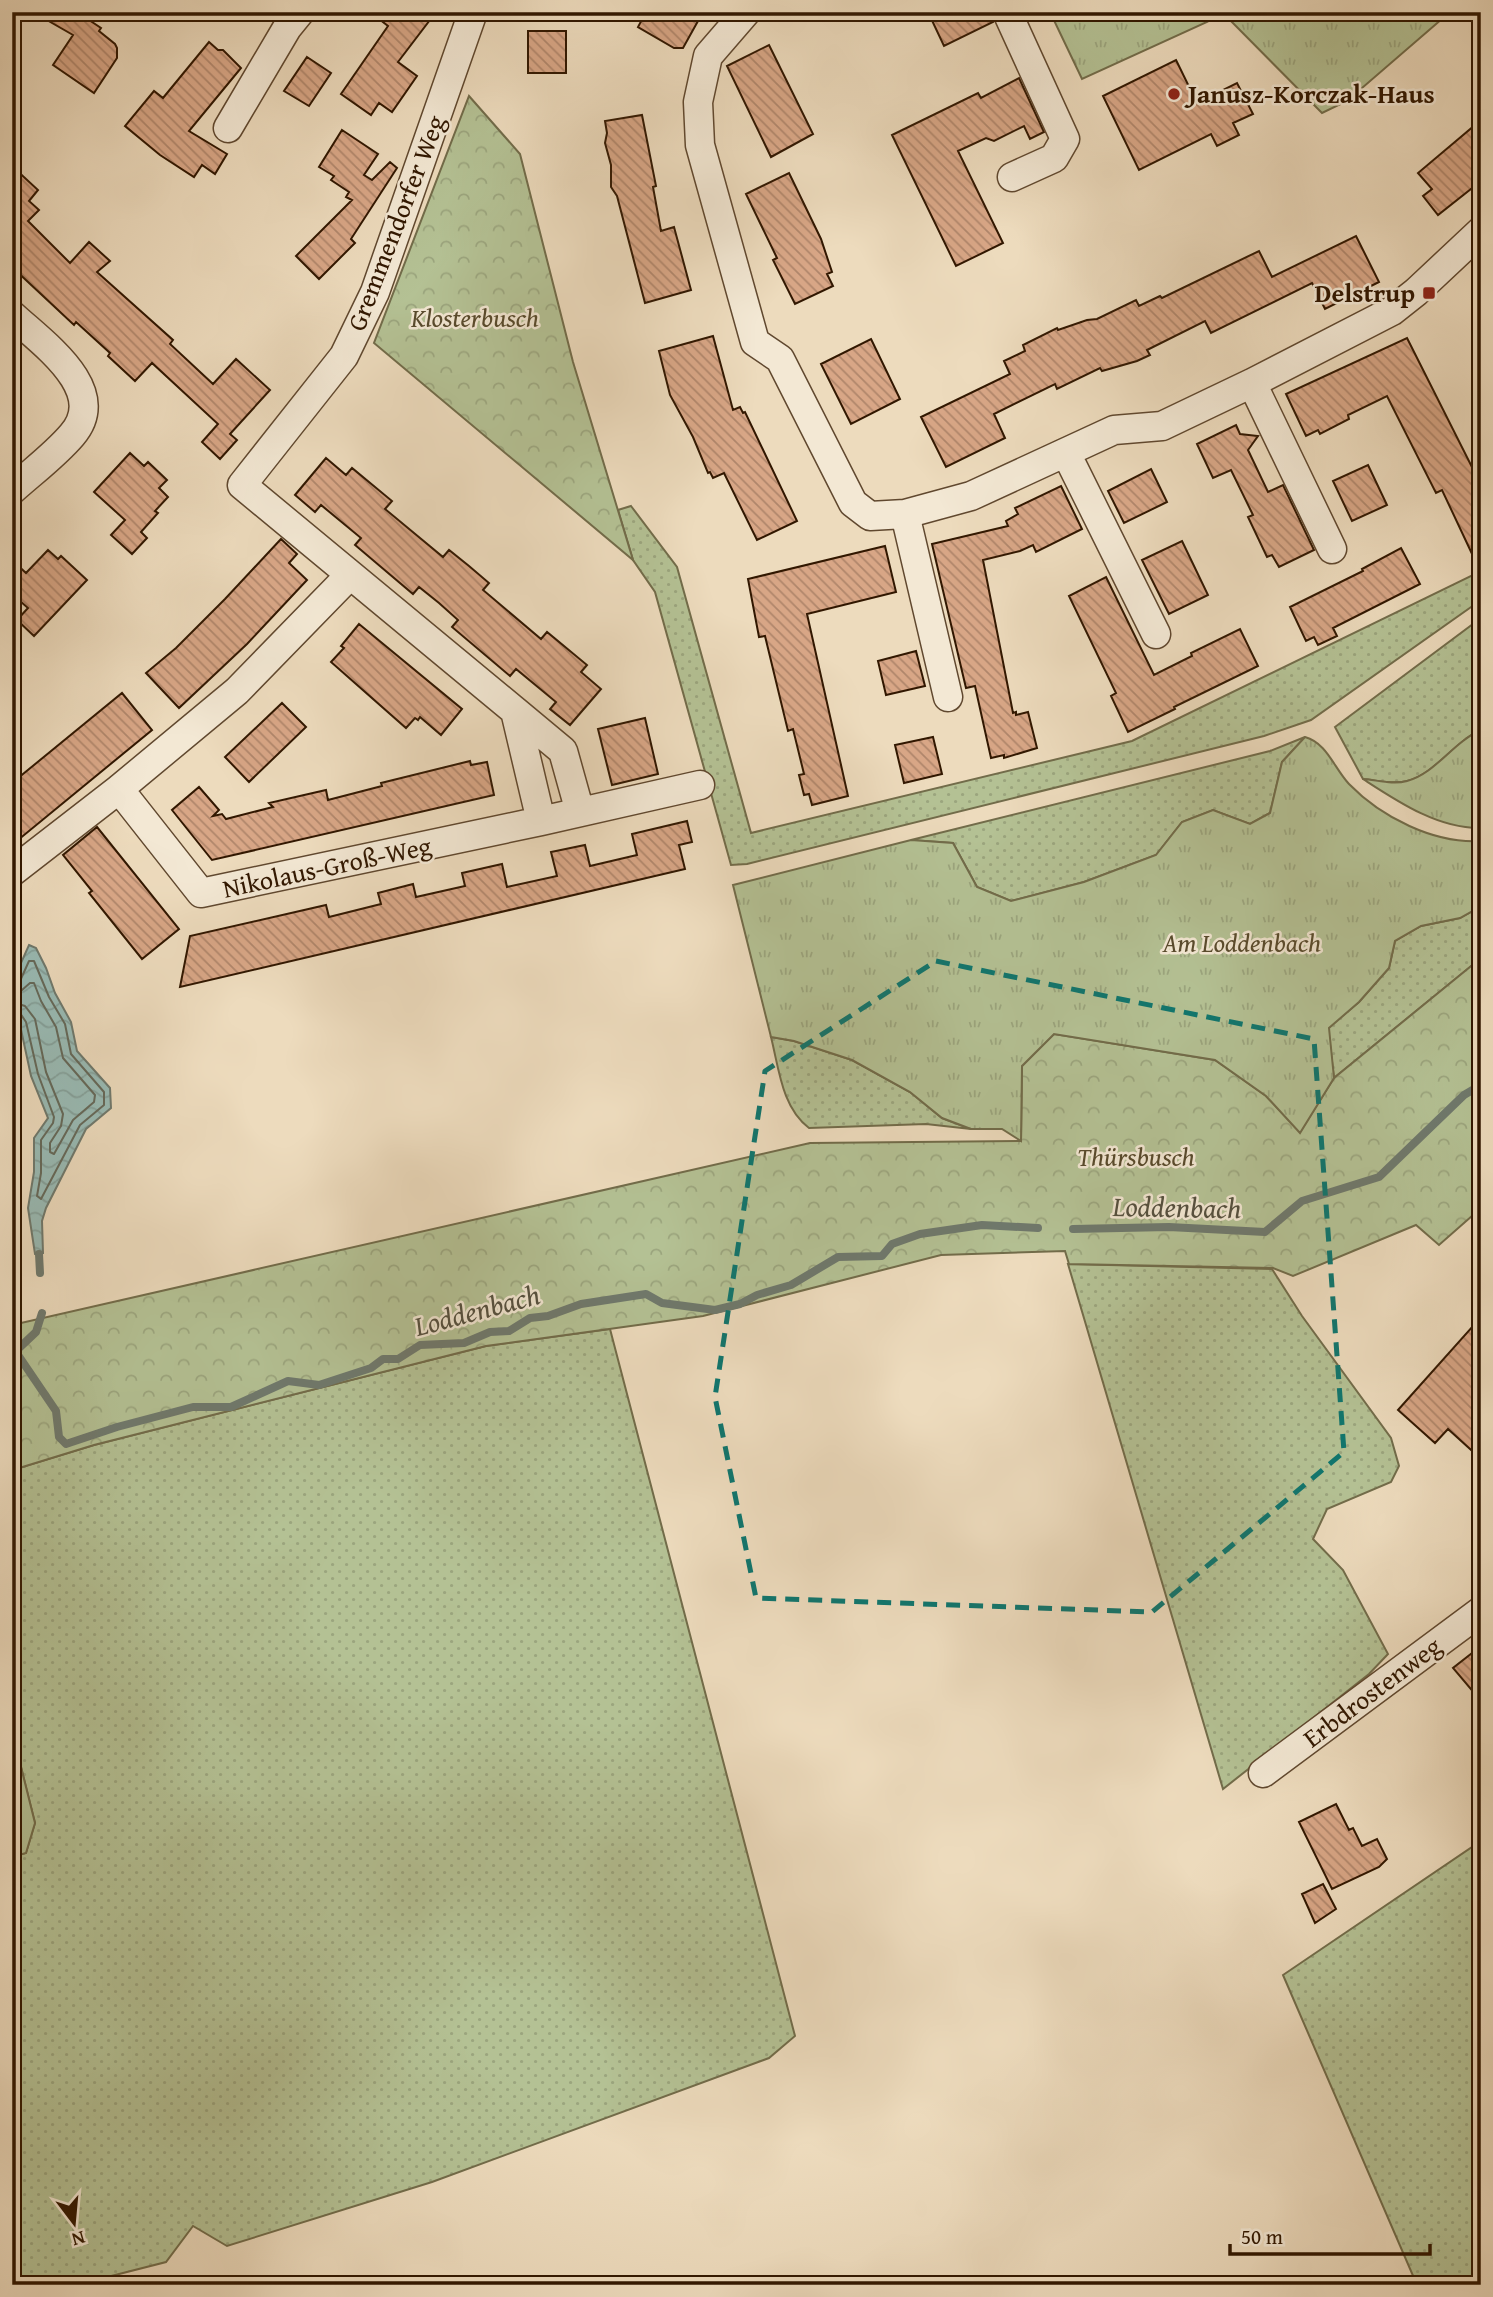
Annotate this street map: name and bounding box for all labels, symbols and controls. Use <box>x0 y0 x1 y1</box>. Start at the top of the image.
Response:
place label: Janusz-Korczak-Haus <box>1184 74 1435 113</box>
marker: Janusz-Korczak-Haus <box>1166 86 1182 102</box>
street label: Gremmendorfer Weg <box>336 109 455 336</box>
place label: Delstrup <box>1315 273 1415 312</box>
marker: Delstrup <box>1421 285 1437 301</box>
park label: Klosterbusch <box>410 298 539 337</box>
street label: Nikolaus-Groß-Weg <box>219 825 435 908</box>
park label: Am Loddenbach <box>1162 923 1321 962</box>
park label: Thürsbusch <box>1077 1137 1195 1176</box>
water label: Loddenbach <box>1111 1185 1242 1228</box>
water label: Loddenbach <box>409 1273 544 1346</box>
street label: Erbdrostenweg <box>1294 1627 1449 1757</box>
north arrow <box>38 2188 108 2258</box>
scale bar <box>1230 2213 1430 2257</box>
text: 50 m <box>1241 2221 1283 2252</box>
text: N <box>68 2224 89 2255</box>

